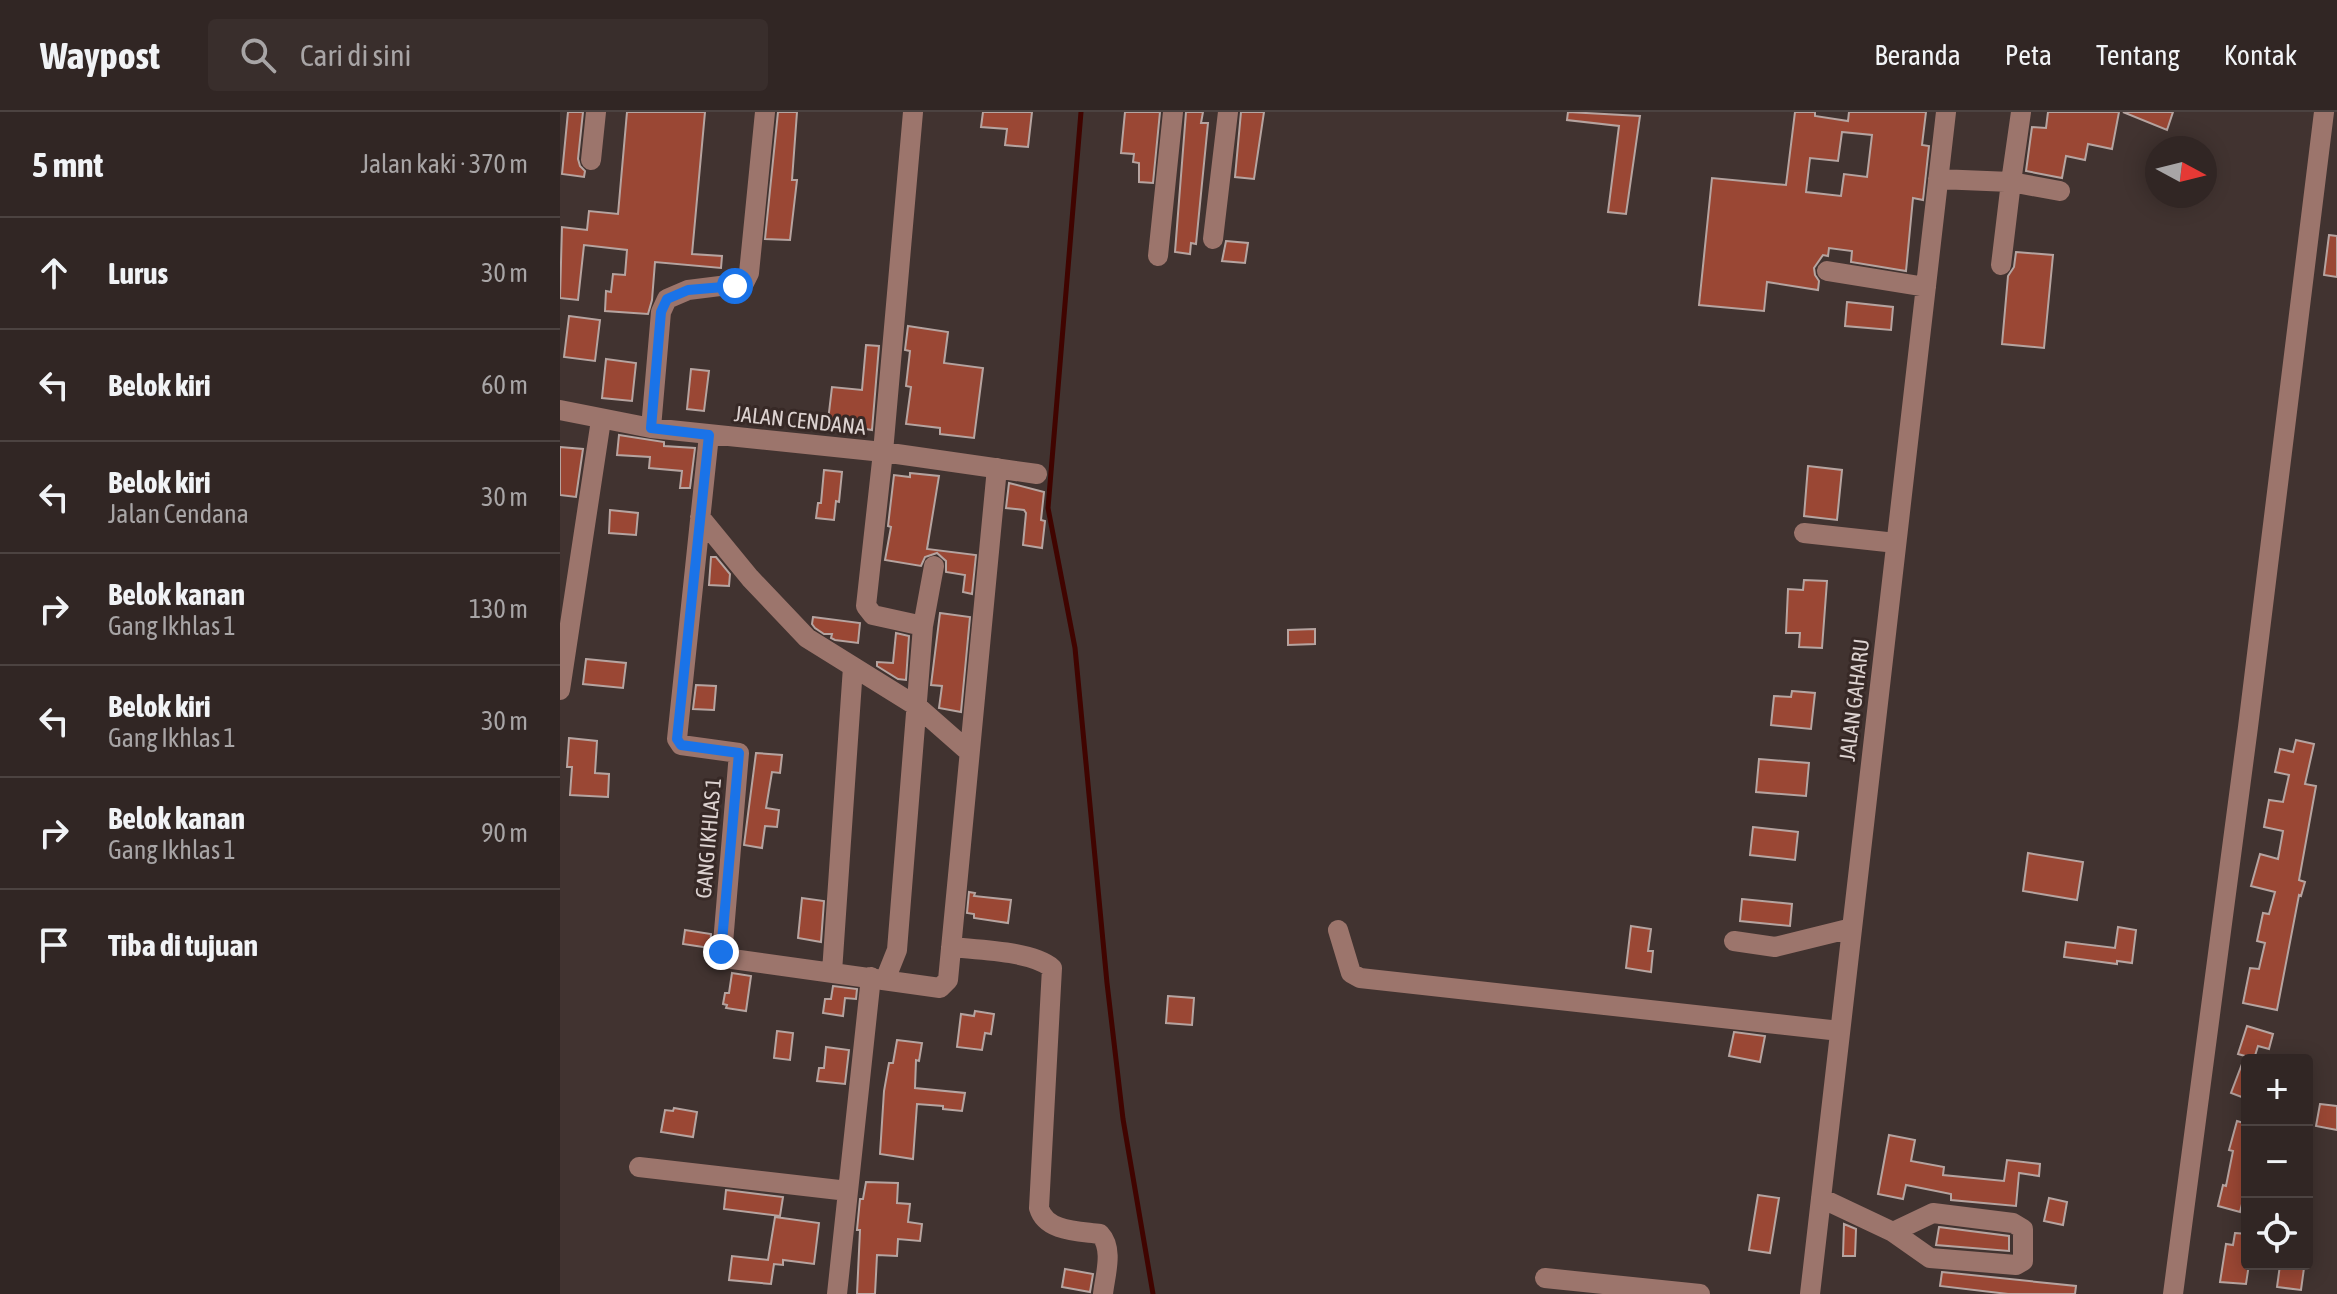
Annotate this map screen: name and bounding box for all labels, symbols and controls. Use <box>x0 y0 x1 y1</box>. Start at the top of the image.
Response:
search box <box>208 19 768 91</box>
icon: search <box>236 33 280 77</box>
text: Waypost <box>40 34 160 77</box>
text: Cari di sini <box>300 38 411 72</box>
text: Beranda <box>1874 39 1961 71</box>
text: Peta <box>2005 39 2052 71</box>
text: Tentang <box>2096 39 2180 71</box>
text: Kontak <box>2224 39 2297 71</box>
north arrow <box>2145 136 2217 208</box>
text: 5 mnt <box>32 145 103 184</box>
text: Jalan kaki · 370 m <box>361 149 528 179</box>
icon: ahead <box>32 251 76 295</box>
text: Lurus <box>108 256 168 290</box>
text: 30 m <box>481 258 528 288</box>
route start <box>717 268 753 304</box>
icon: left <box>32 363 76 407</box>
text: Belok kiri <box>108 368 211 402</box>
text: 60 m <box>481 370 528 400</box>
street label: JALAN CENDANA <box>733 400 867 440</box>
text: Belok kiri <box>108 465 211 499</box>
icon: left <box>32 475 76 519</box>
text: 30 m <box>481 482 528 512</box>
text: Jalan Cendana <box>108 499 249 529</box>
text: Belok kanan <box>108 577 245 611</box>
icon: right <box>32 587 76 631</box>
text: 130 m <box>469 594 528 624</box>
text: Gang Ikhlas 1 <box>108 611 236 641</box>
street label: JALAN GAHARU <box>1834 637 1874 763</box>
text: Belok kiri <box>108 689 211 723</box>
icon: left <box>32 699 76 743</box>
text: 30 m <box>481 706 528 736</box>
text: Gang Ikhlas 1 <box>108 723 236 753</box>
street label: GANG IKHLAS 1 <box>690 777 726 899</box>
text: Belok kanan <box>108 801 245 835</box>
icon: right <box>32 811 76 855</box>
text: 90 m <box>481 818 528 848</box>
text: Gang Ikhlas 1 <box>108 835 236 865</box>
icon: arrive <box>32 923 76 967</box>
text: Tiba di tujuan <box>108 928 258 962</box>
route end <box>703 934 739 970</box>
map controls <box>2241 1054 2313 1270</box>
button: + <box>2241 1054 2313 1126</box>
button: − <box>2241 1126 2313 1198</box>
button: locate <box>2241 1198 2313 1270</box>

